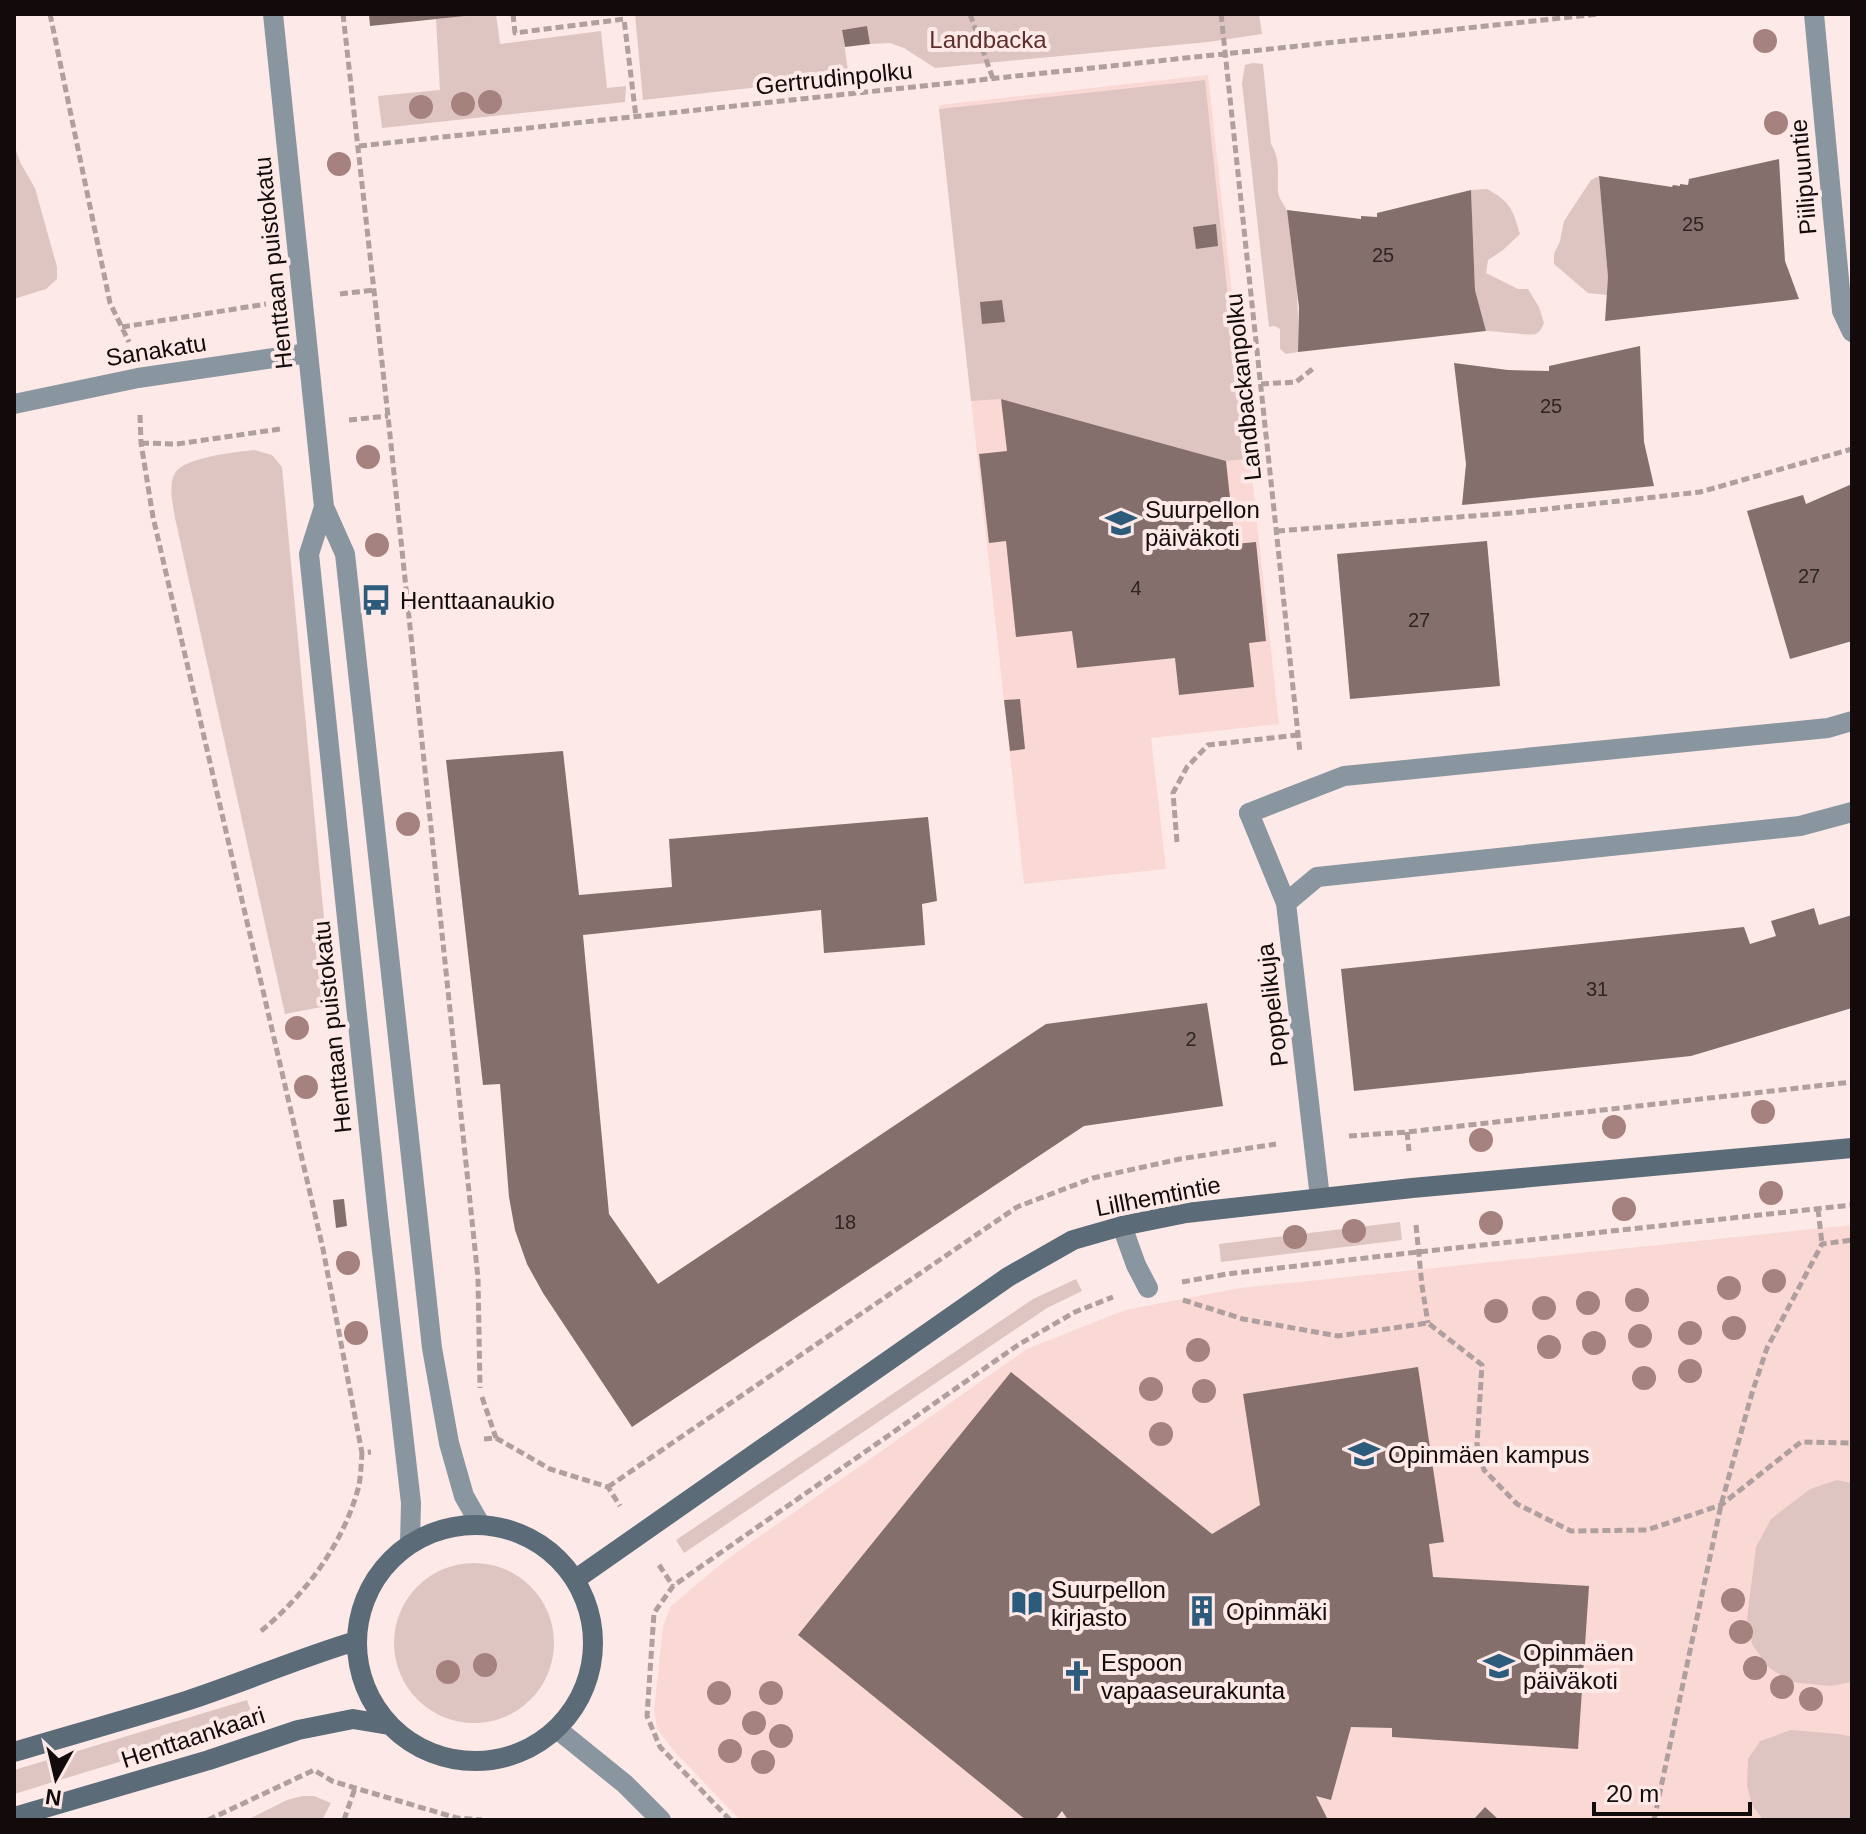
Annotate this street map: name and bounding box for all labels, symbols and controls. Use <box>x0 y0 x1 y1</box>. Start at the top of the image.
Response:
park label: Landbacka <box>929 26 1047 53</box>
street label: Gertrudinpolku <box>754 56 914 100</box>
street label: Piilipuuntie <box>1784 118 1822 236</box>
street label: Henttaan puistokatu <box>248 155 298 371</box>
house number: 25 <box>1682 213 1704 235</box>
house number: 25 <box>1372 244 1394 266</box>
street label: Landbackanpolku <box>1220 292 1266 482</box>
street label: Sanakatu <box>104 329 208 371</box>
house number: 25 <box>1540 395 1562 417</box>
place label: Suurpellon päiväkoti <box>1145 496 1260 551</box>
school or university icon: Suurpellon päiväkoti <box>1104 506 1138 540</box>
house number: 27 <box>1798 565 1820 587</box>
house number: 4 <box>1130 577 1142 599</box>
bus stop icon: Henttaanaukio <box>359 583 393 617</box>
place label: Henttaanaukio <box>400 587 555 614</box>
house number: 27 <box>1408 609 1430 631</box>
street label: Henttaan puistokatu <box>307 919 357 1135</box>
street label: Poppelikuja <box>1251 941 1293 1068</box>
house number: 31 <box>1586 978 1608 1000</box>
house number: 2 <box>1185 1028 1197 1050</box>
street label: Lillhemtintie <box>1093 1171 1223 1221</box>
house number: 18 <box>834 1211 856 1233</box>
school or university icon: Opinmäen kampus <box>1347 1437 1381 1471</box>
place label: Opinmäen kampus <box>1388 1441 1589 1468</box>
place label: Suurpellon kirjasto <box>1051 1576 1166 1631</box>
library icon: Suurpellon kirjasto <box>1010 1586 1044 1620</box>
building icon: Opinmäki <box>1185 1594 1219 1628</box>
place label: Opinmäki <box>1226 1598 1327 1625</box>
place label: Opinmäen päiväkoti <box>1523 1639 1634 1694</box>
place label: Espoon vapaaseurakunta <box>1101 1649 1286 1704</box>
school or university icon: Opinmäen päiväkoti <box>1482 1649 1516 1683</box>
church icon: Espoon vapaaseurakunta <box>1060 1659 1094 1693</box>
street label: Henttaankaari <box>118 1701 268 1773</box>
north arrow <box>16 1738 96 1818</box>
scale bar <box>1594 1766 1750 1816</box>
text: 20 m <box>1606 1780 1659 1807</box>
text: N <box>44 1784 63 1811</box>

